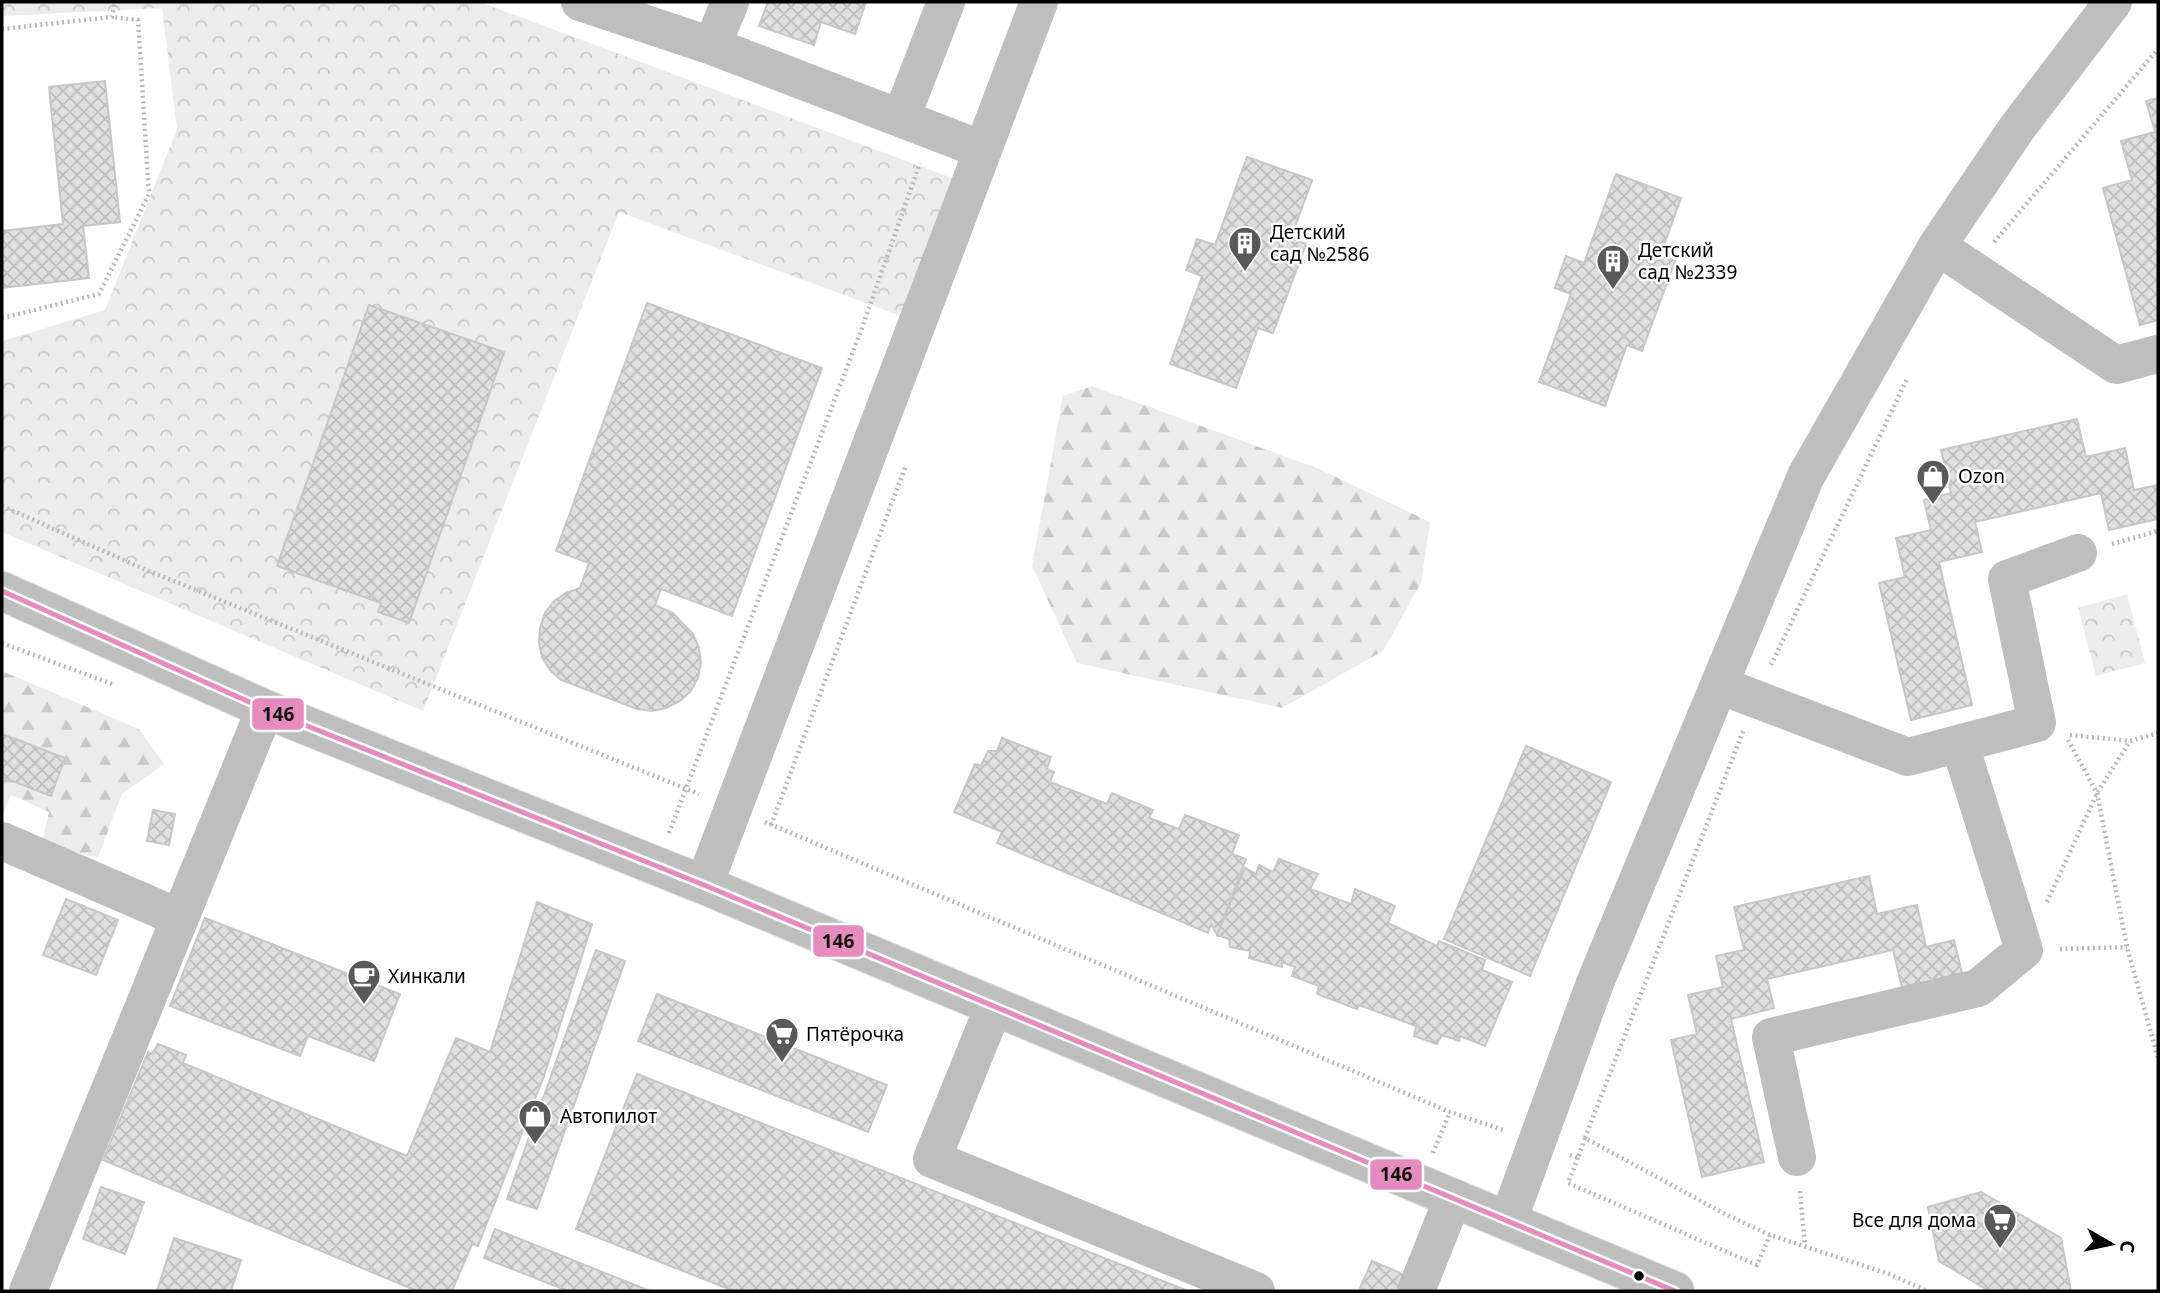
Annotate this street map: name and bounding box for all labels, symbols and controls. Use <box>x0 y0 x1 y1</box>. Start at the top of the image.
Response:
place label: Детский сад №2586 <box>1270 219 1369 267</box>
building icon: Детский сад №2586 <box>1226 224 1264 273</box>
place label: Детский сад №2339 <box>1638 237 1737 285</box>
building icon: Детский сад №2339 <box>1594 242 1632 291</box>
shop icon: Ozon <box>1914 457 1952 506</box>
place label: Ozon <box>1958 463 2005 489</box>
line badge: 146 <box>251 697 305 731</box>
text: 146 <box>262 701 294 727</box>
line badge: 146 <box>812 924 865 958</box>
text: 146 <box>822 928 854 954</box>
cafe icon: Хинкали <box>345 957 383 1006</box>
place label: Хинкали <box>388 963 466 989</box>
supermarket icon: Пятёрочка <box>763 1015 801 1064</box>
place label: Пятёрочка <box>806 1021 904 1047</box>
shop icon: Автопилот <box>516 1097 554 1146</box>
place label: Автопилот <box>560 1103 657 1129</box>
line badge: 146 <box>1369 1158 1423 1191</box>
text: 146 <box>1380 1161 1412 1187</box>
supermarket icon: Все для дома <box>1981 1201 2019 1250</box>
place label: Все для дома <box>1852 1207 1976 1233</box>
north arrow <box>2076 1209 2146 1279</box>
text: С <box>2114 1239 2142 1255</box>
unlabelled marker <box>1632 1269 1646 1283</box>

